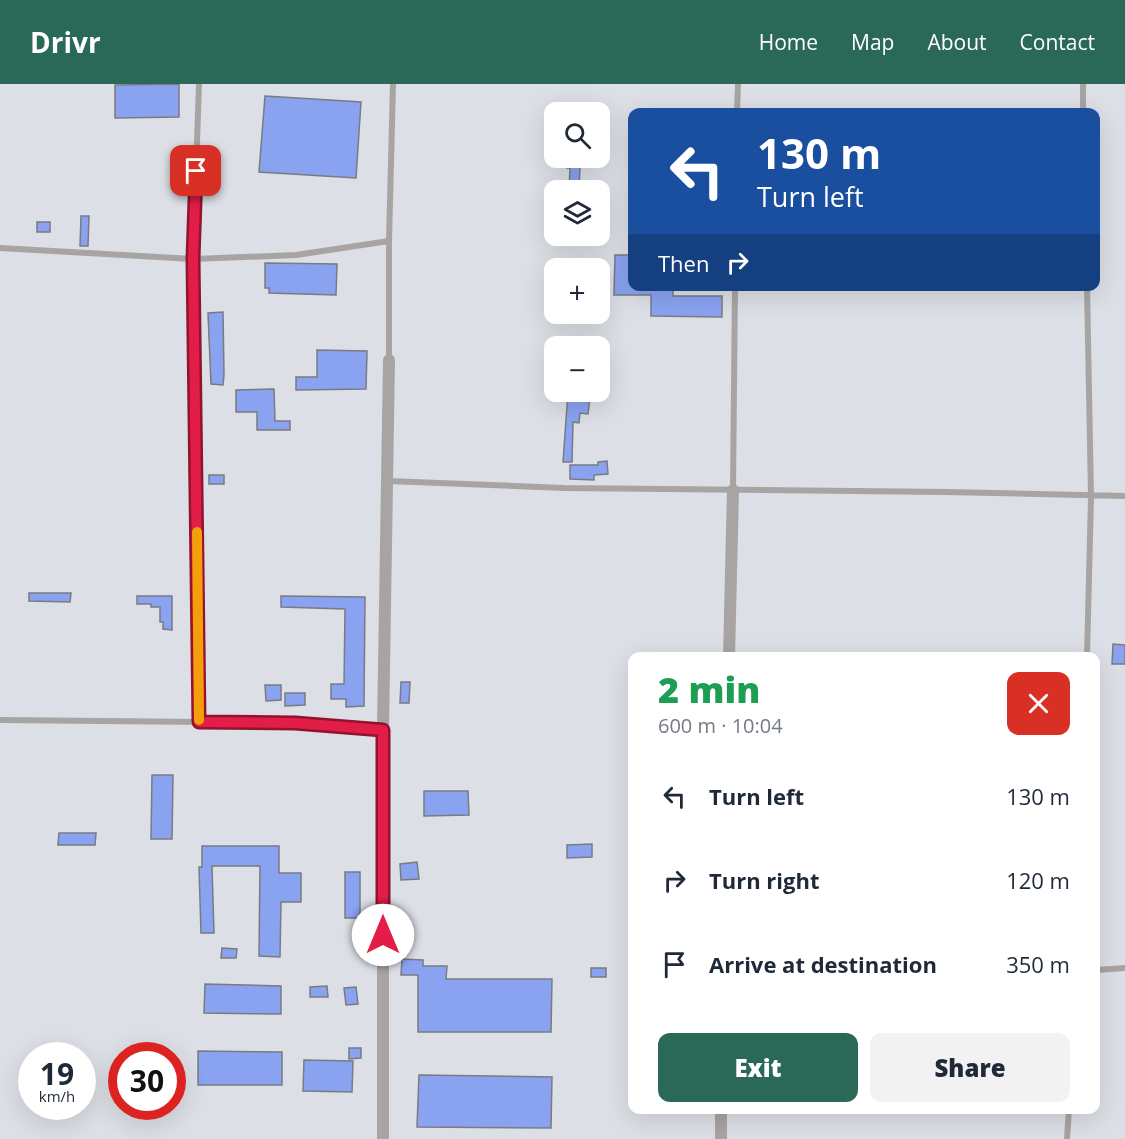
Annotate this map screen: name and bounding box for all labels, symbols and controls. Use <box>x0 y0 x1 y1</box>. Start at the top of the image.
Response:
text: Drivr <box>30 23 101 61</box>
text: Home <box>759 28 818 56</box>
text: Map <box>851 28 894 56</box>
text: About <box>927 28 987 56</box>
text: Contact <box>1020 28 1095 56</box>
map controls <box>544 102 610 402</box>
button: search <box>544 102 610 168</box>
text: 130 m <box>757 124 881 181</box>
icon: left <box>658 132 736 210</box>
pin <box>170 145 221 196</box>
icon: arrive <box>179 154 212 187</box>
text: Turn left <box>757 178 864 215</box>
button: layers <box>544 180 610 246</box>
icon: right <box>721 246 754 279</box>
text: Then <box>658 248 709 278</box>
button: + <box>544 258 610 324</box>
button: − <box>544 336 610 402</box>
text: 2 min <box>658 665 760 714</box>
button: close <box>1007 672 1070 735</box>
text: 600 m · 10:04 <box>658 712 783 739</box>
icon: left <box>658 780 691 813</box>
text: Turn left <box>709 781 804 811</box>
text: 130 m <box>1006 781 1070 811</box>
icon: right <box>658 864 691 897</box>
text: Turn right <box>709 865 820 895</box>
text: 120 m <box>1006 865 1070 895</box>
position arrow <box>351 903 415 967</box>
icon: arrive <box>658 948 691 981</box>
text: Arrive at destination <box>709 949 937 979</box>
text: 350 m <box>1006 949 1070 979</box>
button: Exit <box>658 1033 858 1102</box>
button: Share <box>870 1033 1070 1102</box>
speed limit sign: 30 <box>108 1042 186 1120</box>
text: 19 <box>40 1053 74 1094</box>
text: km/h <box>39 1086 75 1106</box>

